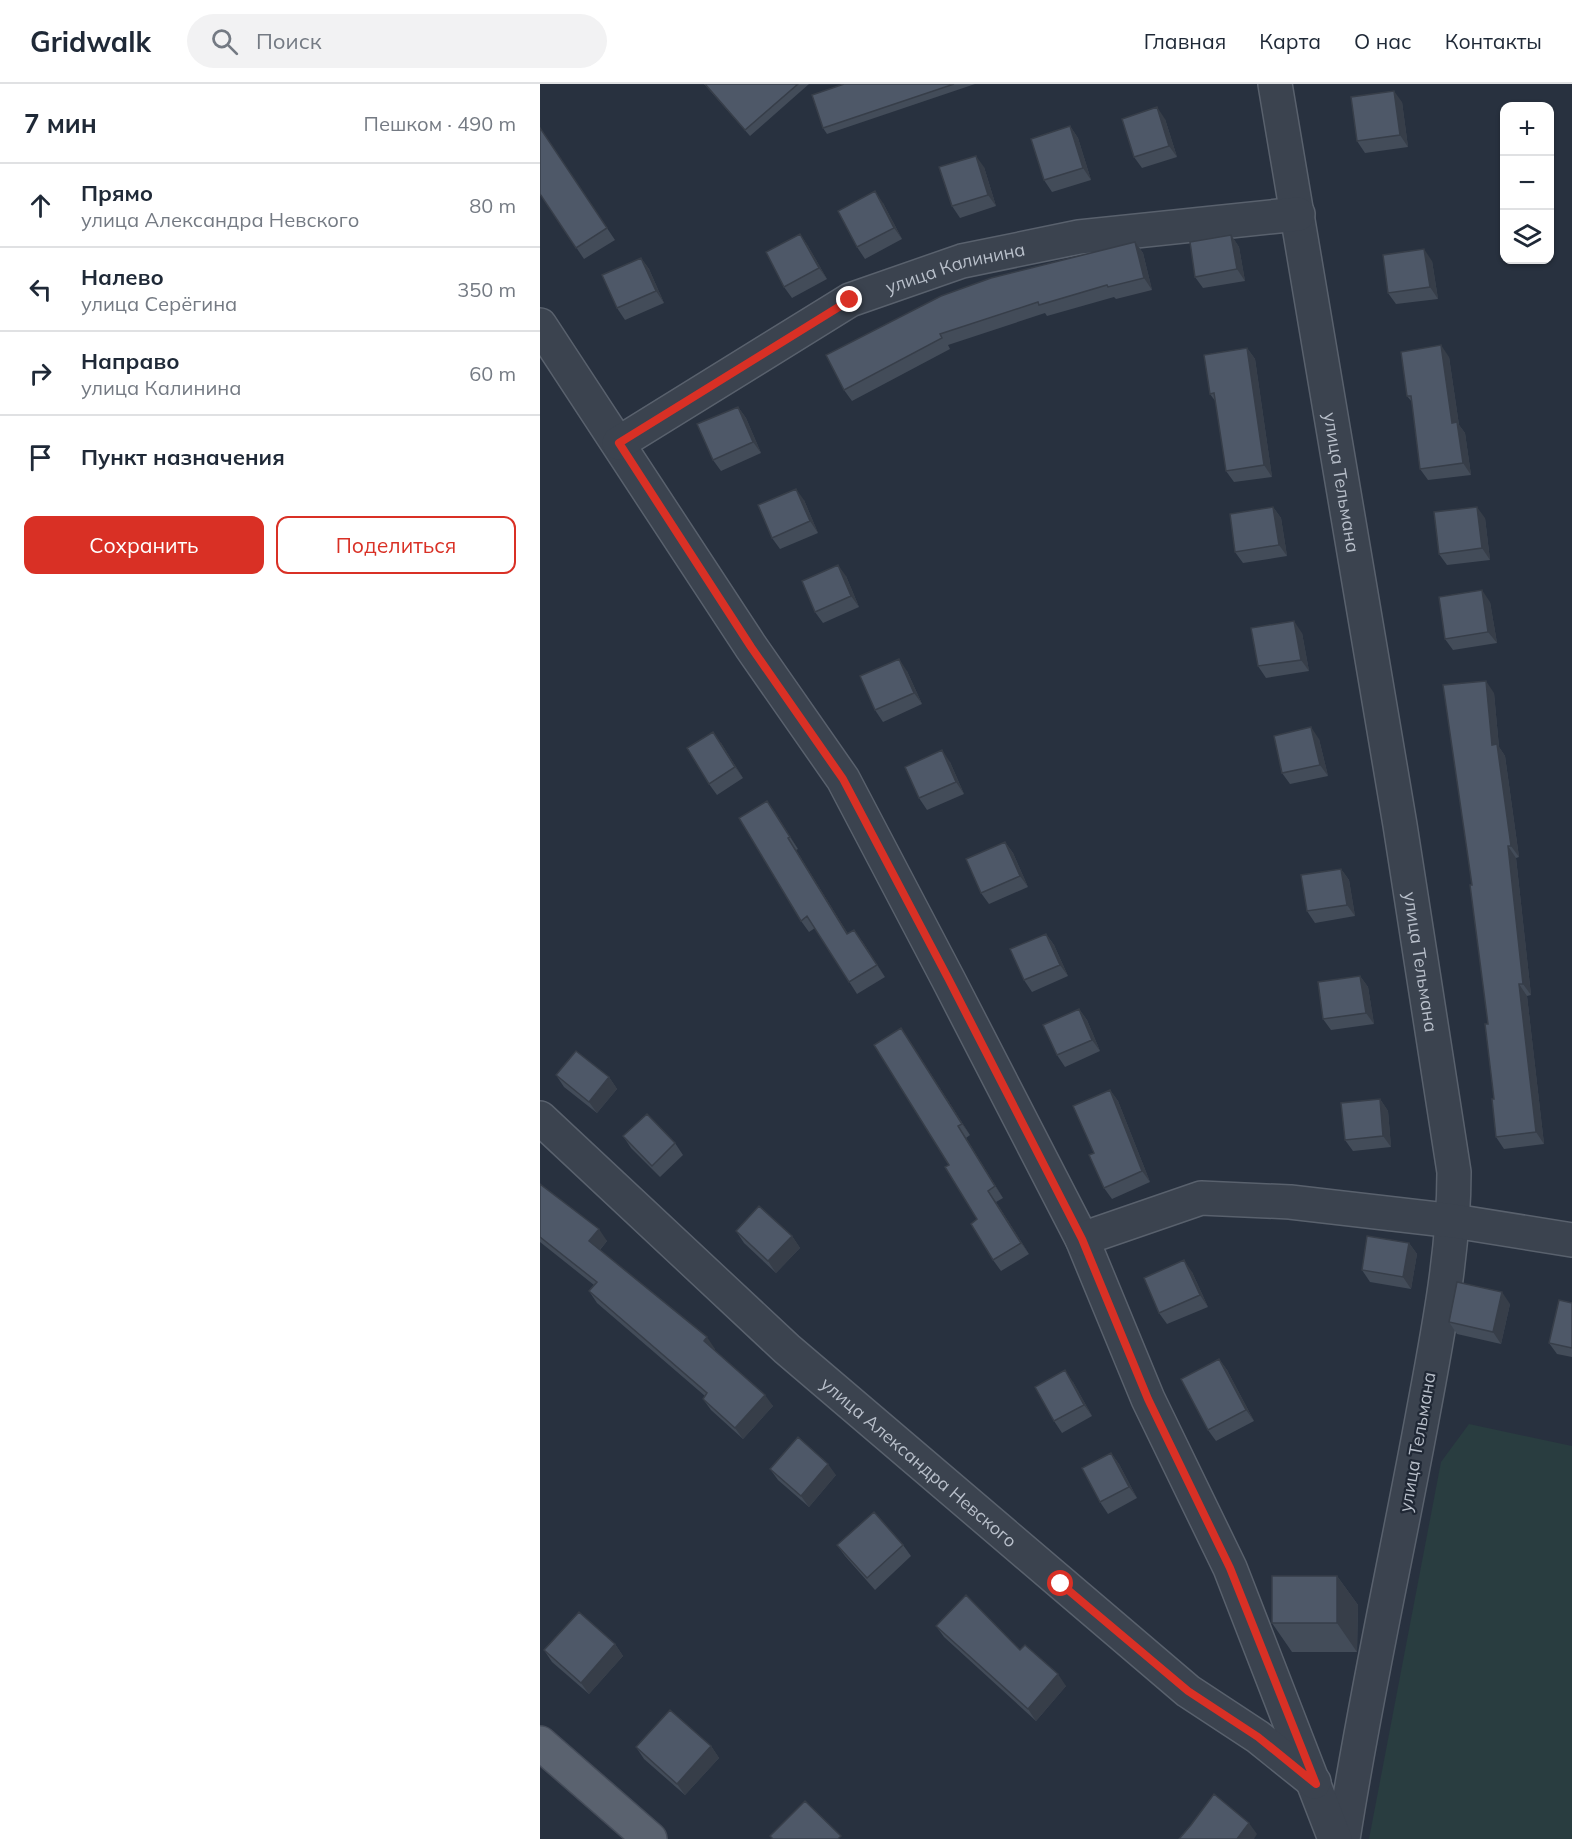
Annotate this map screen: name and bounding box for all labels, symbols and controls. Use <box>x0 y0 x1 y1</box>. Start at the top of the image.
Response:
search box <box>187 14 607 68</box>
text: Gridwalk <box>30 24 151 59</box>
icon: search <box>208 25 241 58</box>
text: Поиск <box>256 27 322 55</box>
text: Главная <box>1144 28 1226 54</box>
text: Карта <box>1259 28 1321 54</box>
text: О нас <box>1354 28 1412 54</box>
text: Контакты <box>1445 28 1542 54</box>
map controls <box>1500 102 1554 264</box>
button: + <box>1500 102 1554 156</box>
text: 7 мин <box>24 107 97 140</box>
text: Пешком · 490 m <box>364 111 516 136</box>
button: − <box>1500 156 1554 210</box>
text: Прямо <box>81 179 153 207</box>
icon: ahead <box>24 189 57 222</box>
text: 80 m <box>469 193 516 218</box>
text: улица Александра Невского <box>81 207 359 232</box>
button: layers <box>1500 210 1554 264</box>
street label: улица Калинина <box>882 237 1027 298</box>
text: Налево <box>81 263 164 291</box>
icon: left <box>24 273 57 306</box>
text: 350 m <box>457 277 516 302</box>
route end <box>836 286 862 312</box>
text: улица Серёгина <box>81 291 237 316</box>
text: Направо <box>81 347 179 375</box>
icon: right <box>24 357 57 390</box>
text: 60 m <box>469 361 516 386</box>
text: улица Калинина <box>81 375 242 400</box>
street label: улица Тельмана <box>1319 410 1365 554</box>
icon: arrive <box>24 441 57 474</box>
text: Пункт назначения <box>81 443 285 471</box>
button: Сохранить <box>24 516 264 574</box>
button: Поделиться <box>276 516 516 574</box>
street label: улица Тельмана <box>1399 890 1444 1034</box>
street label: улица Тельмана <box>1393 1370 1441 1514</box>
street label: улица Александра Невского <box>816 1372 1022 1552</box>
route start <box>1047 1570 1073 1596</box>

